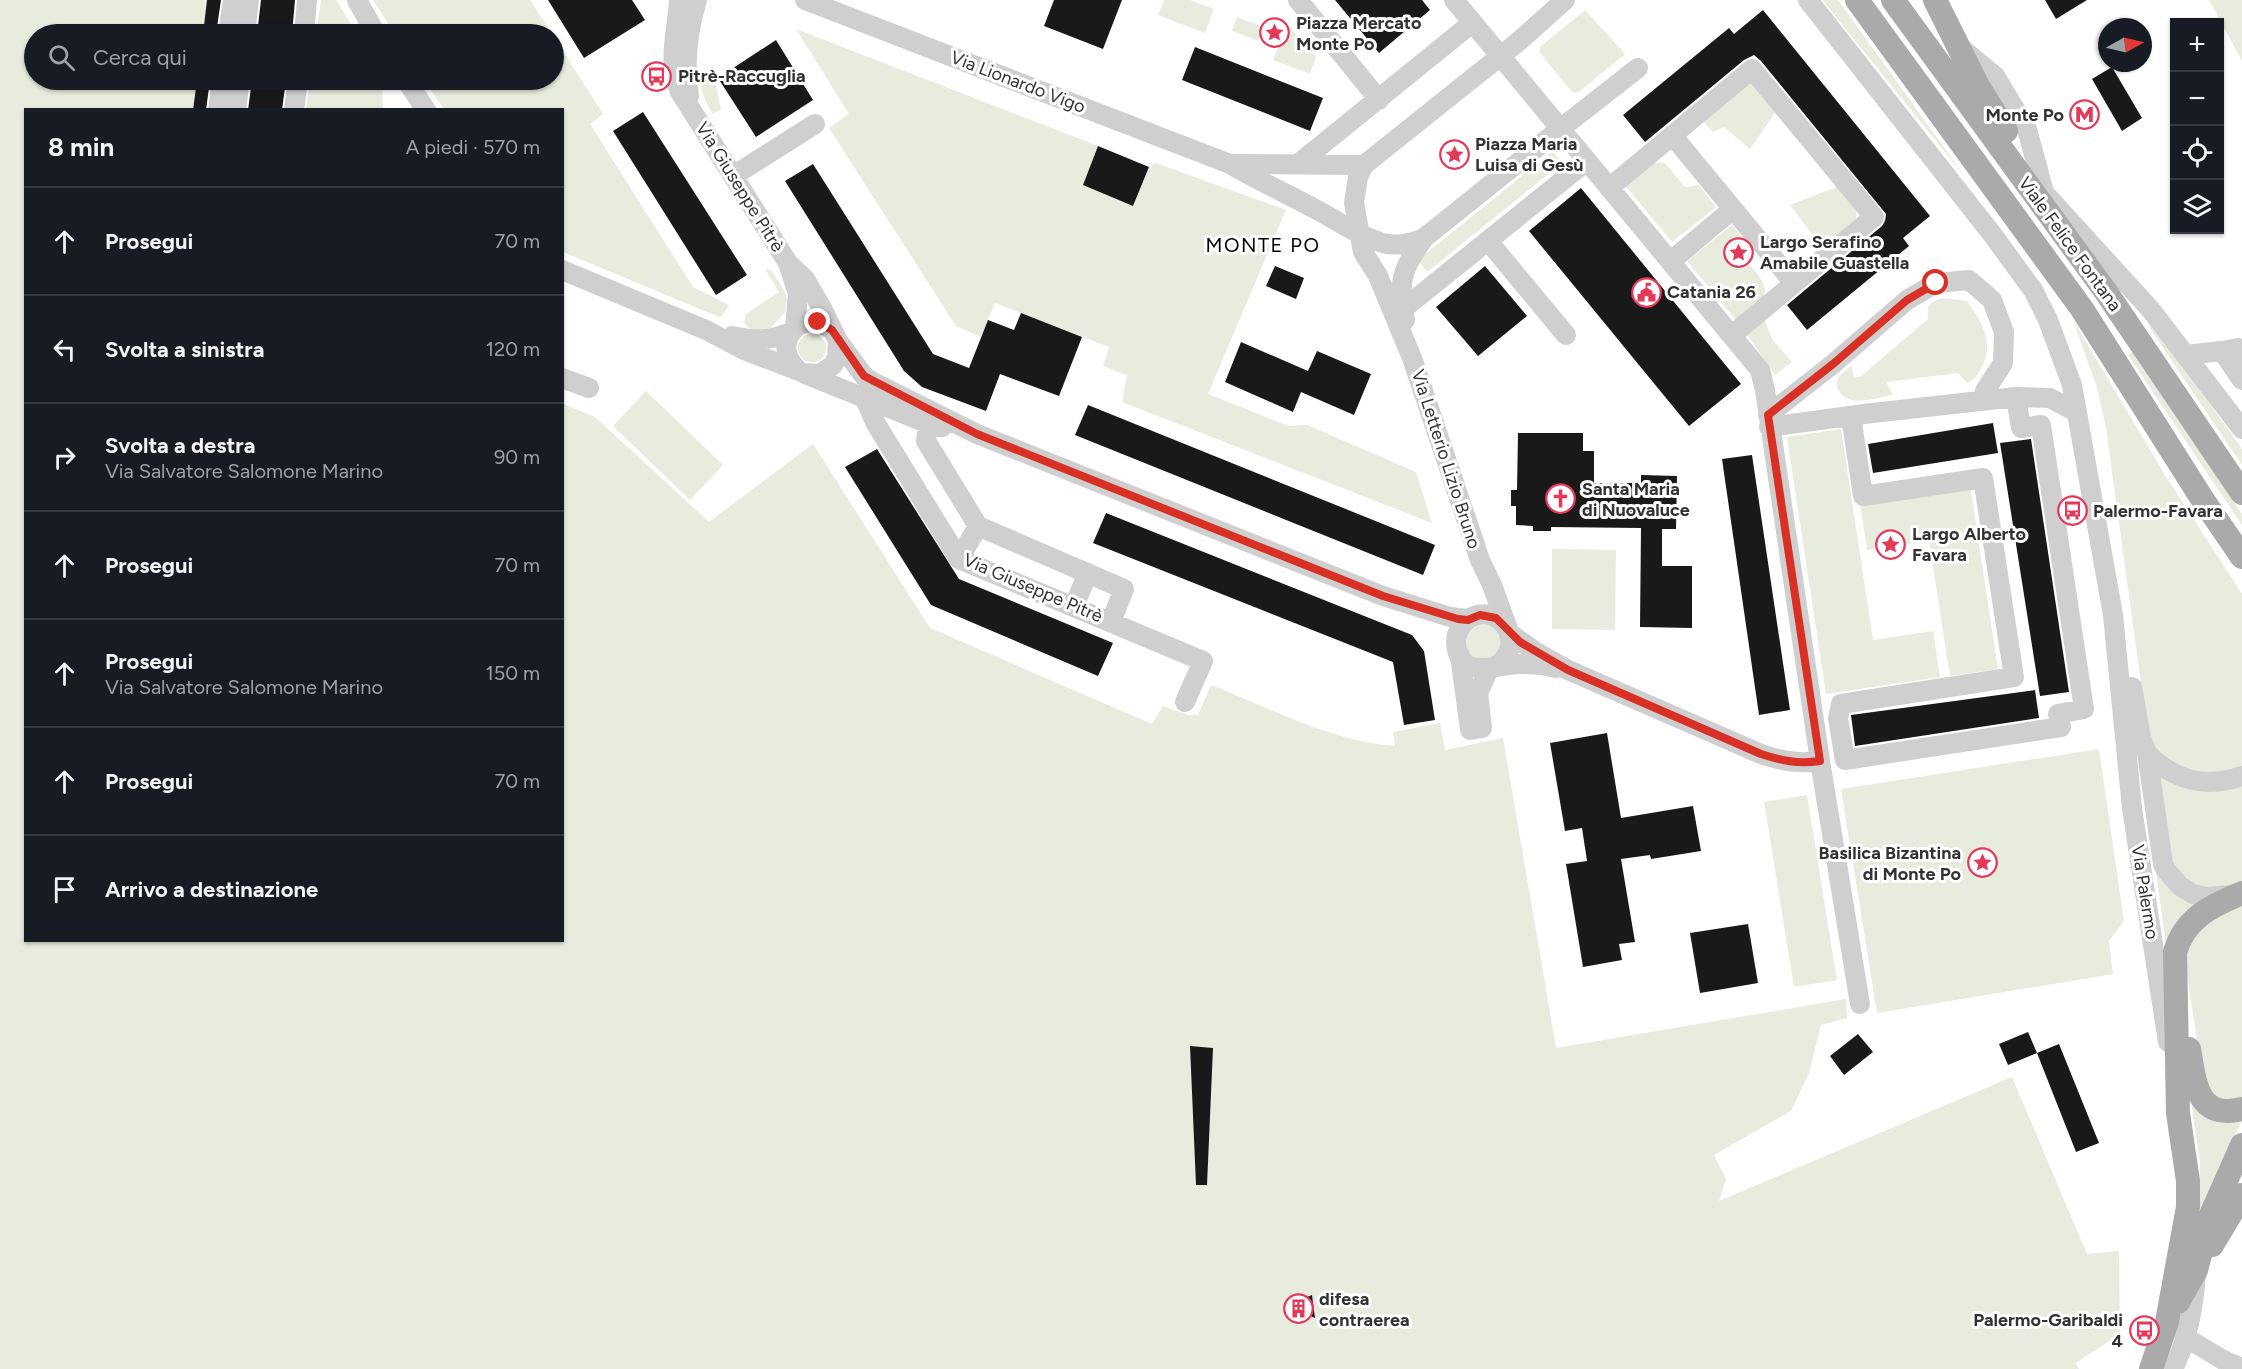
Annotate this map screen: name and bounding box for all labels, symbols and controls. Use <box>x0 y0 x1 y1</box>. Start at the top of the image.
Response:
place label: Piazza Mercato Monte Po <box>1296 12 1421 55</box>
place icon: Piazza Mercato Monte Po <box>1259 17 1291 49</box>
north arrow <box>2098 18 2152 72</box>
map controls <box>2170 18 2224 234</box>
button: + <box>2170 18 2224 72</box>
search box <box>24 24 564 90</box>
icon: search <box>45 41 78 74</box>
text: Cerca qui <box>93 44 187 71</box>
street label: Via Lionardo Vigo <box>947 46 1089 118</box>
bus stop icon: Pitrè-Raccuglia <box>641 60 673 92</box>
place label: Pitrè-Raccuglia <box>678 65 806 87</box>
button: − <box>2170 72 2224 126</box>
metro station icon: Monte Po <box>2069 99 2101 131</box>
place label: Monte Po <box>1985 104 2064 126</box>
street label: Via Giuseppe Pitrè <box>691 118 789 256</box>
button: locate <box>2170 126 2224 180</box>
text: 8 min <box>48 131 114 163</box>
place label: Piazza Maria Luisa di Gesù <box>1475 133 1584 176</box>
text: A piedi · 570 m <box>406 135 540 159</box>
place icon: Piazza Maria Luisa di Gesù <box>1438 138 1470 170</box>
street label: Viale Felice Fontana <box>2014 172 2126 316</box>
button: layers <box>2170 180 2224 234</box>
icon: ahead <box>48 225 81 258</box>
text: Prosegui <box>105 228 193 255</box>
text: 70 m <box>494 229 540 253</box>
place label: Largo Serafino Amabile Guastella <box>1760 231 1909 274</box>
district label: MONTE PO <box>1206 233 1320 257</box>
place icon: Largo Serafino Amabile Guastella <box>1723 236 1755 268</box>
route start <box>1922 269 1948 295</box>
public building icon: Catania 26 <box>1630 276 1662 308</box>
place label: Catania 26 <box>1667 281 1756 303</box>
route end <box>804 308 830 334</box>
icon: left <box>48 333 81 366</box>
text: Svolta a sinistra <box>105 336 264 363</box>
text: 120 m <box>486 337 540 361</box>
street label: Via Letterio Lizio Bruno <box>1407 367 1485 551</box>
text: Svolta a destra <box>105 432 255 459</box>
icon: right <box>48 441 81 474</box>
text: 90 m <box>494 445 540 469</box>
text: Via Salvatore Salomone Marino <box>105 459 383 483</box>
place label: Santa Maria di Nuovaluce <box>1582 478 1690 521</box>
church icon: Santa Maria di Nuovaluce <box>1545 483 1577 515</box>
bus stop icon: Palermo-Favara <box>2056 495 2088 527</box>
place label: Palermo-Favara <box>2093 500 2223 522</box>
place label: Largo Alberto Favara <box>1912 523 2026 566</box>
place icon: Largo Alberto Favara <box>1875 528 1907 560</box>
icon: ahead <box>48 549 81 582</box>
street label: Via Giuseppe Pitrè <box>960 549 1106 627</box>
text: Prosegui <box>105 552 193 579</box>
text: 70 m <box>494 553 540 577</box>
text: Prosegui <box>105 648 193 675</box>
icon: ahead <box>48 657 81 690</box>
text: 150 m <box>485 661 540 685</box>
text: Via Salvatore Salomone Marino <box>105 675 383 699</box>
icon: ahead <box>48 765 81 798</box>
text: Prosegui <box>105 768 193 795</box>
text: 70 m <box>494 769 540 793</box>
place label: Basilica Bizantina di Monte Po <box>1819 842 1961 885</box>
street label: Via Palermo <box>2127 843 2163 941</box>
place icon: Basilica Bizantina di Monte Po <box>1966 847 1998 879</box>
icon: arrive <box>48 873 81 906</box>
text: Arrivo a destinazione <box>105 876 318 903</box>
place label: difesa contraerea <box>1319 1288 1410 1331</box>
building icon: difesa contraerea <box>1282 1293 1314 1325</box>
place label: Palermo-Garibaldi 4 <box>1973 1309 2123 1352</box>
bus stop icon: Palermo-Garibaldi 4 <box>2128 1314 2160 1346</box>

